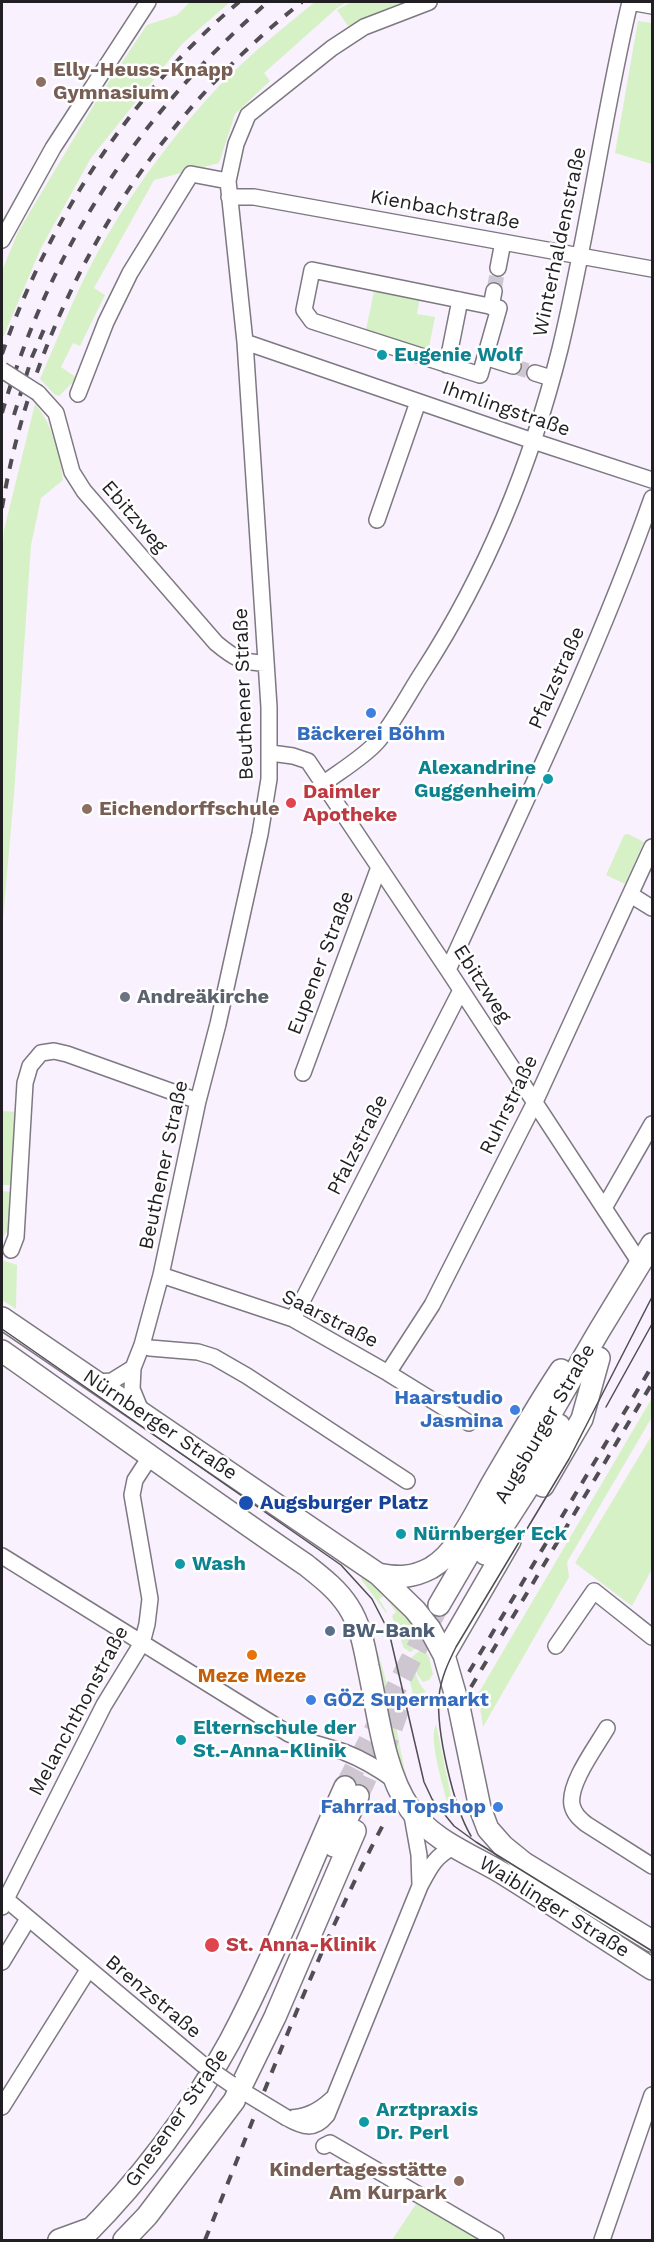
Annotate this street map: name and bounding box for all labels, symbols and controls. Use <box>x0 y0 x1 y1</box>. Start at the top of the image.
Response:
place label: Elly-Heuss-Knapp Gymnasium <box>53 58 233 105</box>
marker: Elly-Heuss-Knapp Gymnasium <box>34 75 48 89</box>
street label: Winterhaldenstraße <box>528 145 592 339</box>
street label: Kienbachstraße <box>368 185 522 235</box>
place label: Eugenie Wolf <box>394 343 523 367</box>
marker: Eugenie Wolf <box>375 348 389 362</box>
street label: Ihmlingstraße <box>439 376 573 442</box>
street label: Ebitzweg <box>96 476 172 558</box>
street label: Beuthener Straße <box>229 607 259 781</box>
street label: Pfalzstraße <box>524 623 590 733</box>
marker: Bäckerei Böhm <box>364 706 378 720</box>
place label: Bäckerei Böhm <box>297 722 445 746</box>
place label: Alexandrine Guggenheim <box>414 756 536 803</box>
marker: Alexandrine Guggenheim <box>541 772 555 786</box>
place label: Daimler Apotheke <box>303 780 397 827</box>
marker: Daimler Apotheke <box>284 796 298 810</box>
place label: Eichendorffschule <box>99 797 280 821</box>
marker: Eichendorffschule <box>80 802 94 816</box>
street label: Eupener Straße <box>283 888 359 1038</box>
street label: Ebitzweg <box>448 940 516 1028</box>
place label: Andreäkirche <box>137 985 269 1009</box>
marker: Andreäkirche <box>118 990 132 1004</box>
street label: Ruhrstraße <box>475 1051 543 1159</box>
street label: Beuthener Straße <box>134 1078 194 1252</box>
street label: Pfalzstraße <box>322 1091 394 1199</box>
street label: Saarstraße <box>278 1284 382 1354</box>
street label: Augsburger Straße <box>489 1340 601 1508</box>
street label: Nürnberger Straße <box>78 1365 242 1485</box>
place label: Haarstudio Jasmina <box>394 1386 503 1433</box>
marker: Haarstudio Jasmina <box>508 1403 522 1417</box>
place label: Augsburger Platz <box>260 1491 428 1515</box>
marker: Augsburger Platz <box>237 1494 255 1512</box>
place label: Nürnberger Eck <box>413 1522 567 1546</box>
marker: Nürnberger Eck <box>394 1527 408 1541</box>
place label: Wash <box>192 1552 246 1576</box>
marker: Wash <box>173 1557 187 1571</box>
place label: BW-Bank <box>342 1619 435 1643</box>
street label: Melanchthonstraße <box>24 1622 134 1800</box>
marker: BW-Bank <box>323 1624 337 1638</box>
marker: Meze Meze <box>245 1648 259 1662</box>
place label: Meze Meze <box>198 1664 306 1688</box>
place label: GÖZ Supermarkt <box>323 1688 489 1712</box>
marker: GÖZ Supermarkt <box>304 1693 318 1707</box>
place label: Elternschule der St.-Anna-Klinik <box>193 1716 356 1763</box>
marker: Elternschule der St.-Anna-Klinik <box>174 1733 188 1747</box>
place label: Fahrrad Topshop <box>321 1795 486 1819</box>
marker: Fahrrad Topshop <box>491 1800 505 1814</box>
street label: Waiblinger Straße <box>474 1851 634 1963</box>
place label: St. Anna-Klinik <box>226 1933 376 1957</box>
marker: St. Anna-Klinik <box>203 1936 221 1954</box>
street label: Brenzstraße <box>100 1950 206 2044</box>
street label: Gnesener Straße <box>120 2044 234 2192</box>
place label: Arztpraxis Dr. Perl <box>376 2098 478 2145</box>
marker: Arztpraxis Dr. Perl <box>357 2115 371 2129</box>
place label: Kindertagesstätte Am Kurpark <box>269 2158 447 2205</box>
marker: Kindertagesstätte Am Kurpark <box>452 2174 466 2188</box>

